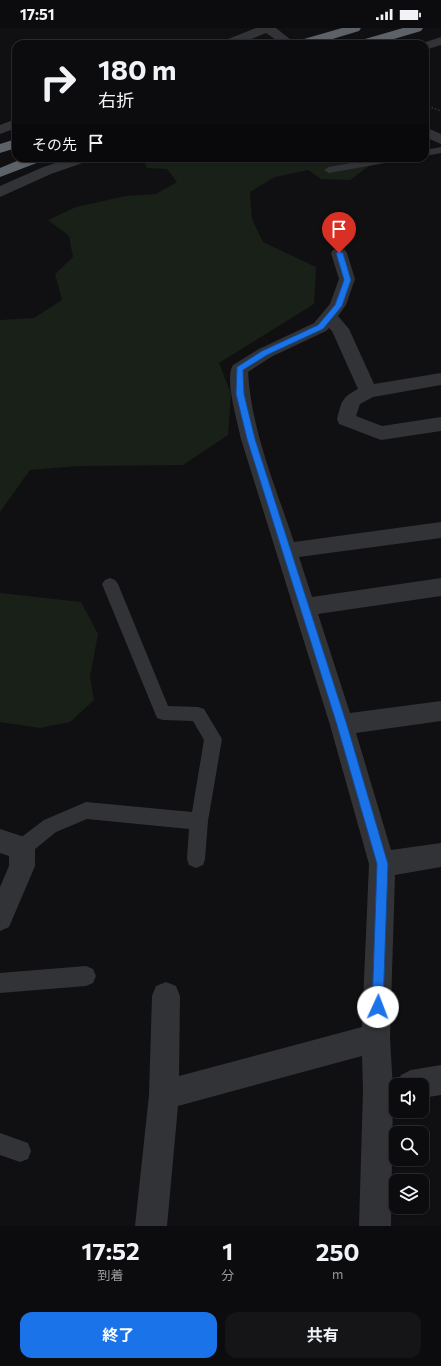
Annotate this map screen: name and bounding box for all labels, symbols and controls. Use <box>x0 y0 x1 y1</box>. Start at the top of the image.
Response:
text: 17:51 <box>20 5 55 23</box>
text: 180 m <box>98 52 176 86</box>
icon: right <box>32 56 84 108</box>
text: 右折 <box>98 89 134 111</box>
icon: arrive <box>85 132 107 154</box>
text: その先 <box>32 135 77 153</box>
pin <box>322 212 356 253</box>
icon: arrive <box>328 218 350 240</box>
position arrow <box>357 986 399 1028</box>
map controls <box>389 1078 429 1214</box>
button: sound <box>389 1078 429 1118</box>
button: search <box>389 1126 429 1166</box>
button: layers <box>389 1174 429 1214</box>
text: 17:52 <box>82 1236 140 1265</box>
text: 1 <box>222 1236 233 1265</box>
text: 250 <box>316 1237 359 1266</box>
text: m <box>332 1266 343 1282</box>
text: 到着 <box>98 1267 124 1283</box>
text: 分 <box>221 1267 234 1283</box>
button: 終了 <box>20 1312 217 1358</box>
button: 共有 <box>225 1312 421 1358</box>

